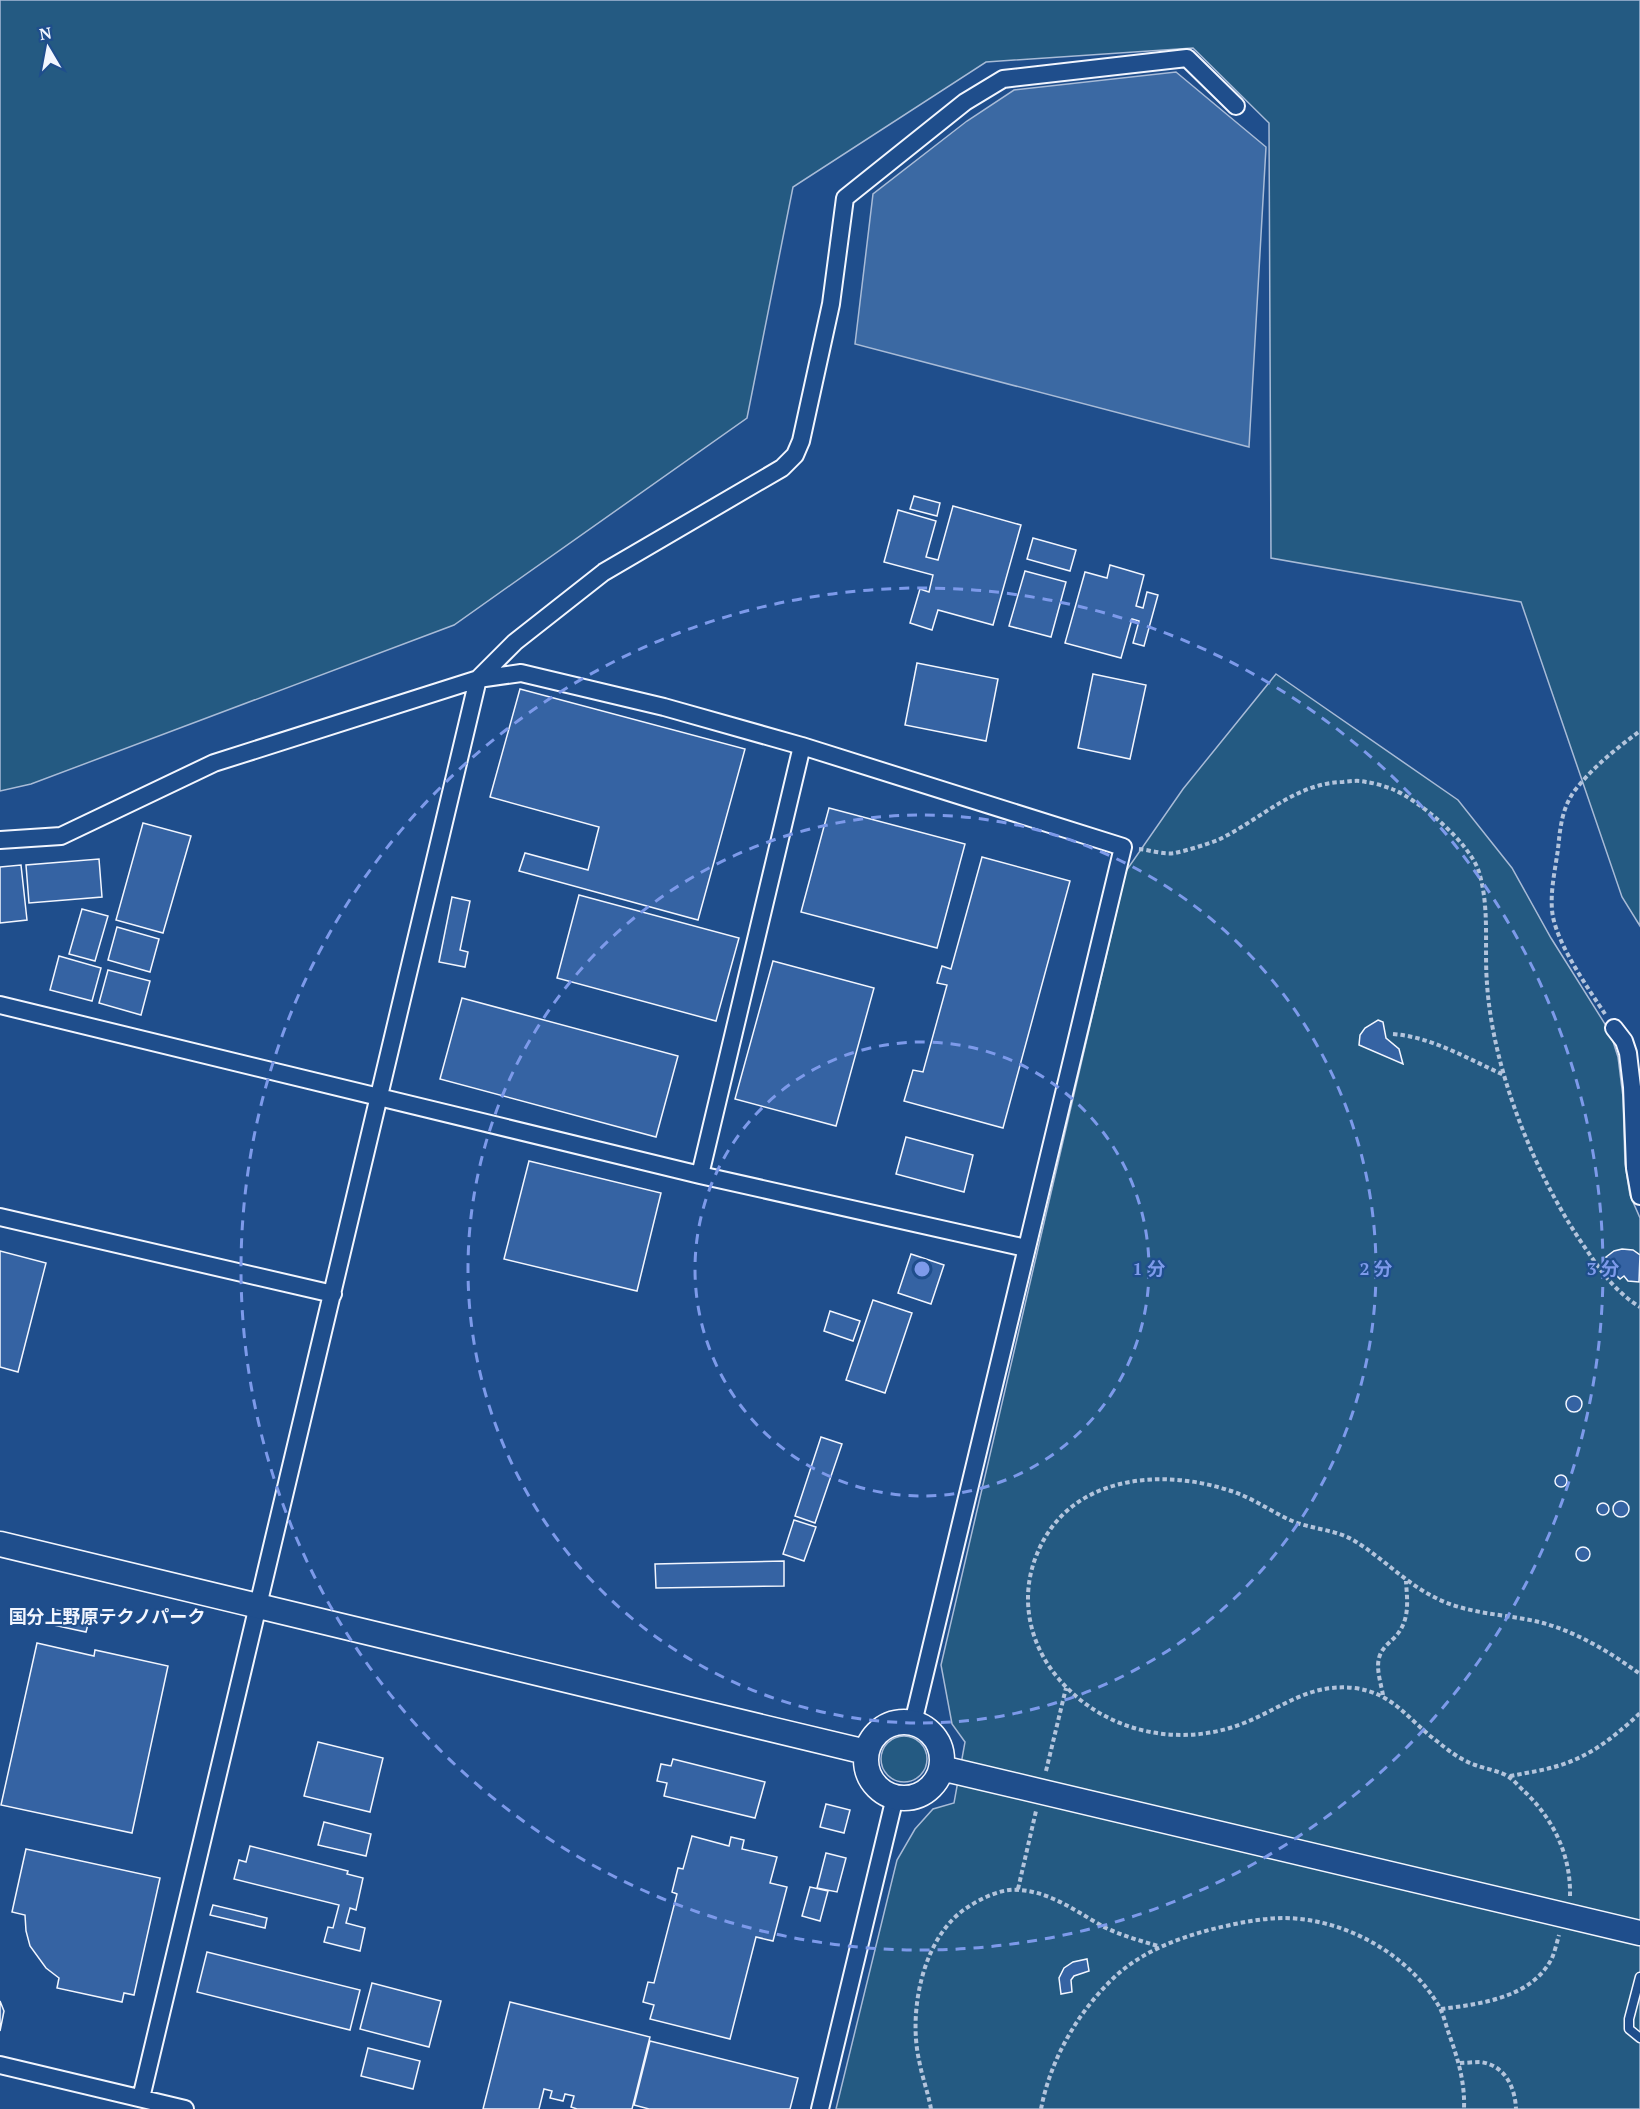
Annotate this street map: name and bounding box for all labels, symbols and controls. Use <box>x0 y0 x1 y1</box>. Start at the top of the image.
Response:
north arrow <box>18 18 78 78</box>
text: N <box>38 21 53 45</box>
text: 1 分 <box>1132 1256 1166 1280</box>
text: 2 分 <box>1359 1256 1393 1280</box>
text: 3 分 <box>1586 1256 1620 1280</box>
centre of rings <box>912 1259 932 1279</box>
district label: 国分上野原テクノパーク <box>9 1604 205 1628</box>

